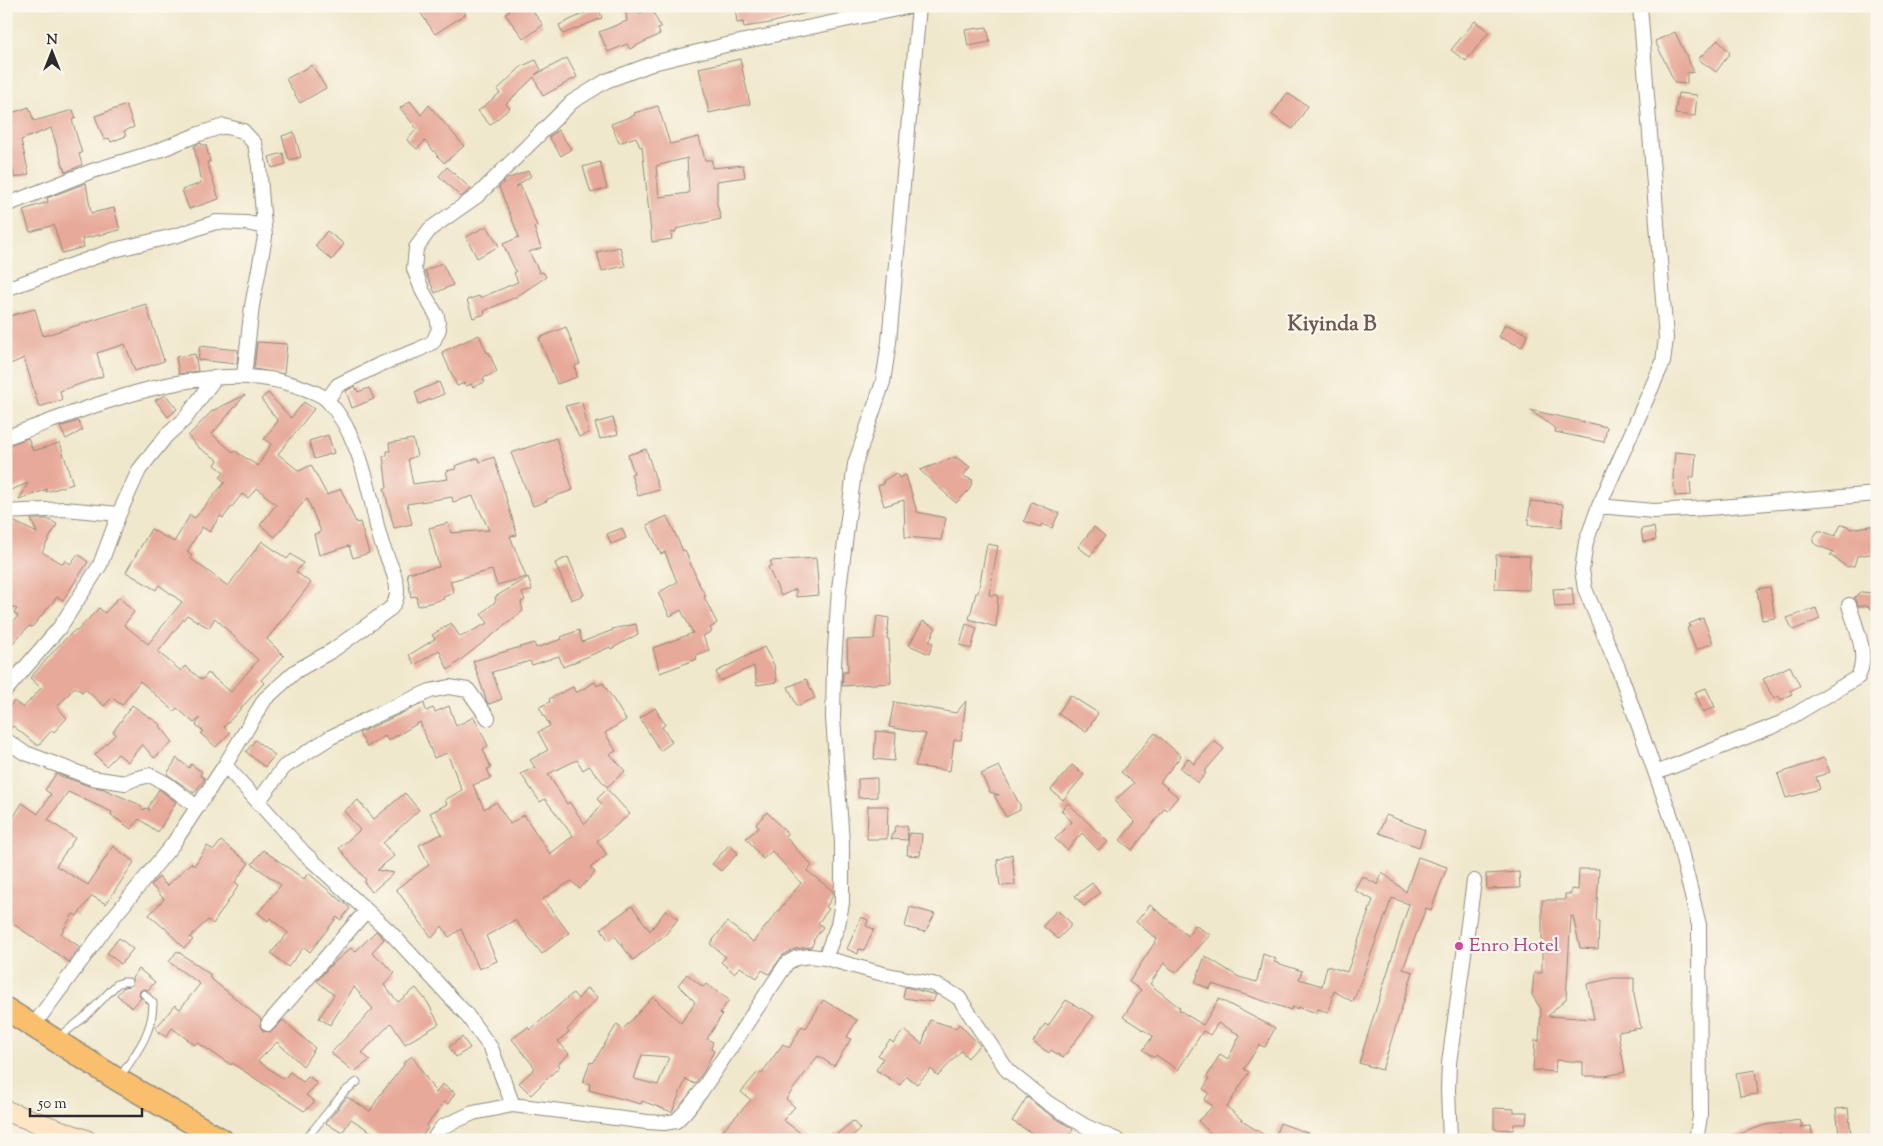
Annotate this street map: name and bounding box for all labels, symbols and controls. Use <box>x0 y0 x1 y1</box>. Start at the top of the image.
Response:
north arrow <box>28 28 78 78</box>
text: N <box>46 31 58 51</box>
district label: Kiyinda B <box>1288 310 1377 340</box>
place label: Enro Hotel <box>1469 933 1559 960</box>
marker: Enro Hotel <box>1453 940 1465 952</box>
scale bar <box>30 1086 142 1118</box>
text: 50 m <box>37 1094 67 1115</box>

